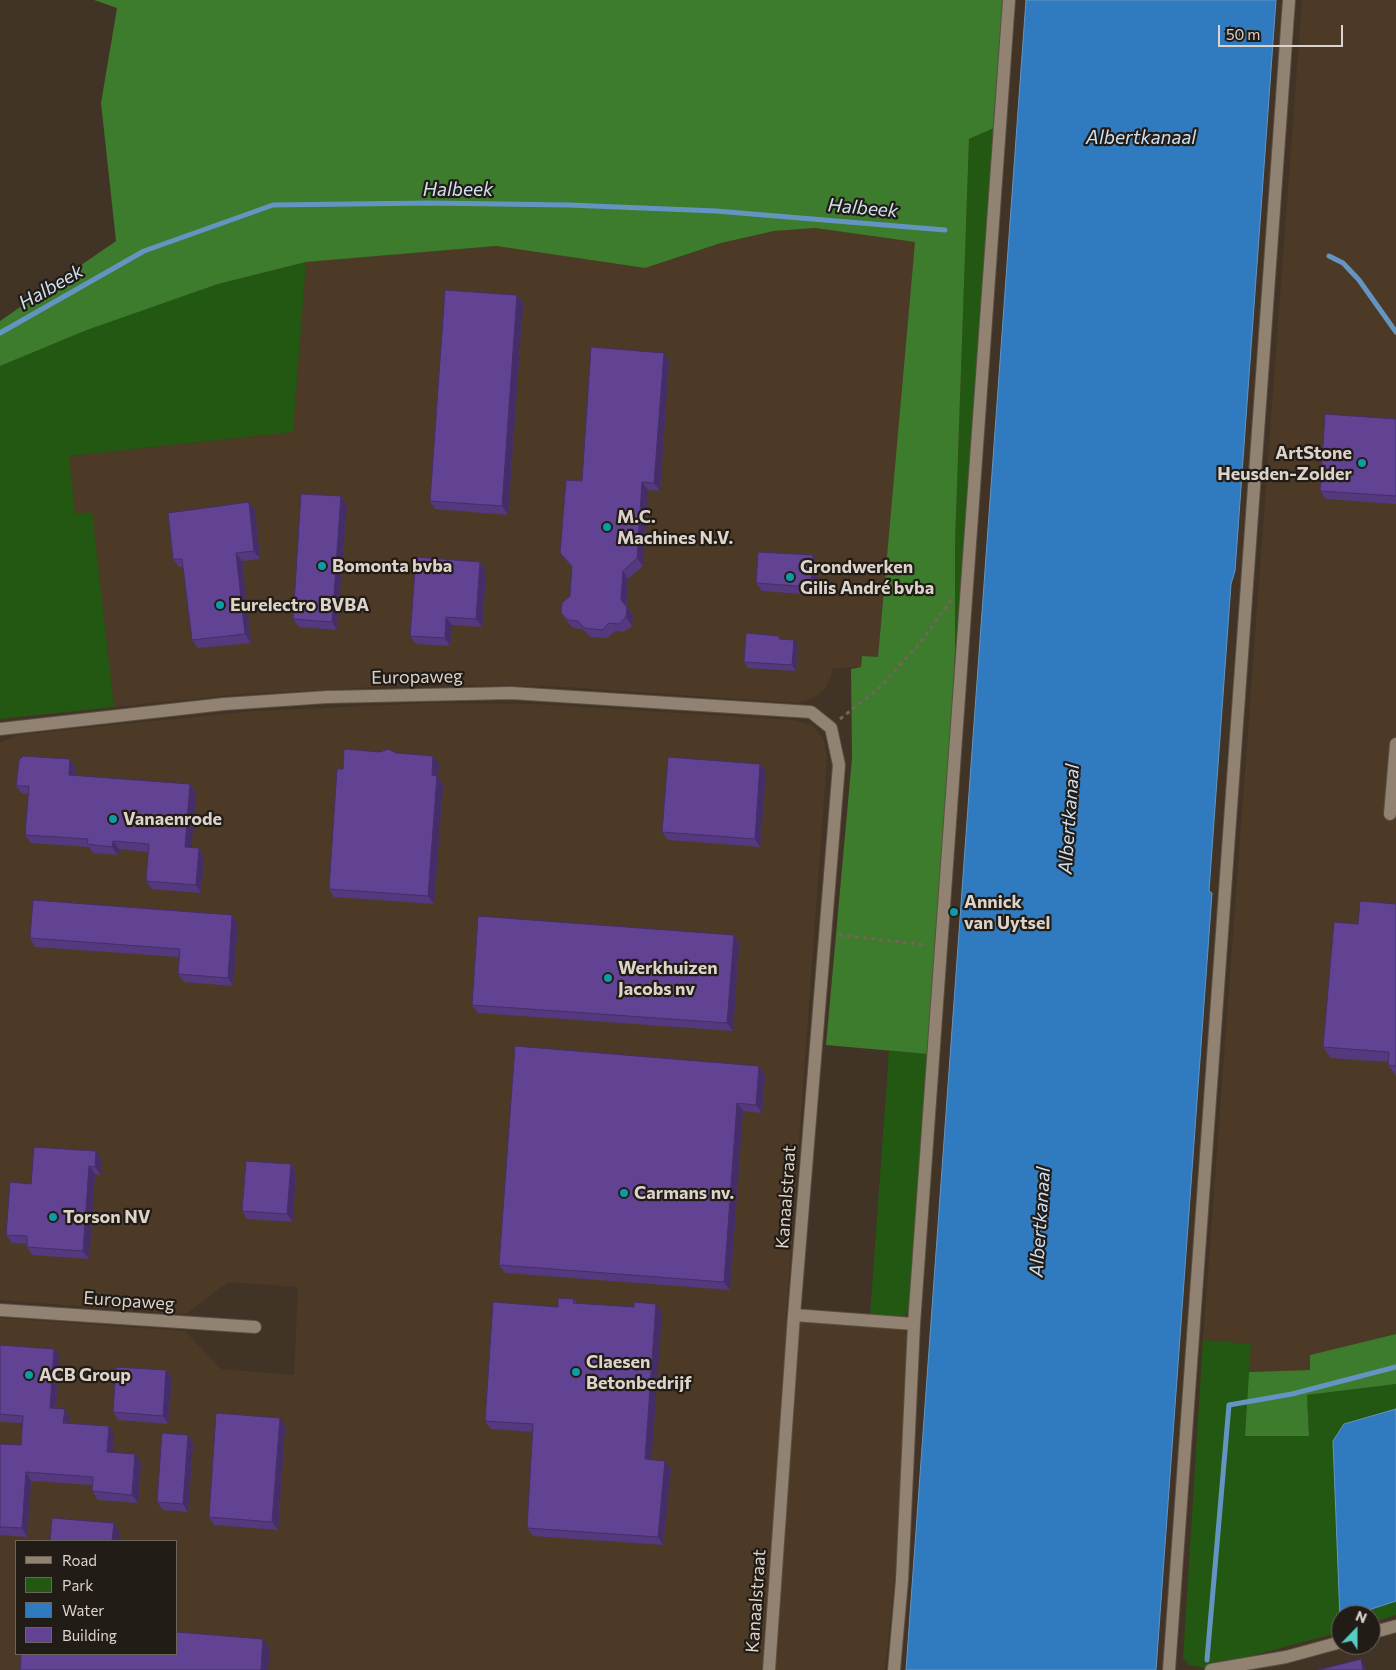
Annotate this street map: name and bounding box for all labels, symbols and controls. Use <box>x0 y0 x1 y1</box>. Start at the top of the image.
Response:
scale bar <box>1221 15 1346 47</box>
text: 50 m <box>1226 25 1260 43</box>
water label: Albertkanaal <box>1086 127 1196 149</box>
water label: Halbeek <box>423 179 493 201</box>
water label: Halbeek <box>827 194 899 222</box>
water label: Halbeek <box>15 259 87 315</box>
place label: ArtStone Heusden-Zolder <box>1217 442 1352 484</box>
marker: ArtStone Heusden-Zolder <box>1356 457 1368 469</box>
place label: M.C. Machines N.V. <box>617 506 733 548</box>
marker: M.C. Machines N.V. <box>601 521 613 533</box>
place label: Bomonta bvba <box>332 555 452 577</box>
place label: Grondwerken Gilis André bvba <box>800 556 934 598</box>
marker: Bomonta bvba <box>316 560 328 572</box>
marker: Grondwerken Gilis André bvba <box>784 571 796 583</box>
place label: Eurelectro BVBA <box>230 594 369 616</box>
marker: Eurelectro BVBA <box>214 599 226 611</box>
street label: Europaweg <box>371 665 463 689</box>
water label: Albertkanaal <box>1054 763 1084 875</box>
place label: Vanaenrode <box>123 808 222 830</box>
marker: Vanaenrode <box>107 813 119 825</box>
place label: Annick van Uytsel <box>964 891 1050 934</box>
marker: Annick van Uytsel <box>948 906 960 918</box>
place label: Werkhuizen Jacobs nv <box>618 957 718 1000</box>
marker: Werkhuizen Jacobs nv <box>602 972 614 984</box>
street label: Kanaalstraat <box>772 1144 800 1250</box>
water label: Albertkanaal <box>1025 1166 1055 1278</box>
place label: Carmans nv. <box>634 1182 734 1204</box>
marker: Carmans nv. <box>618 1187 630 1199</box>
place label: Torson NV <box>63 1206 150 1228</box>
marker: Torson NV <box>47 1211 59 1223</box>
street label: Europaweg <box>83 1287 175 1315</box>
place label: Claesen Betonbedrijf <box>586 1351 691 1394</box>
place label: ACB Group <box>39 1364 131 1386</box>
marker: Claesen Betonbedrijf <box>570 1366 582 1378</box>
marker: ACB Group <box>23 1369 35 1381</box>
legend <box>15 1540 178 1655</box>
street label: Kanaalstraat <box>742 1548 770 1654</box>
text: Road <box>62 1551 97 1569</box>
text: Park <box>62 1576 93 1594</box>
text: Water <box>62 1601 104 1619</box>
north arrow <box>1331 1605 1381 1655</box>
text: N <box>1353 1607 1369 1626</box>
text: Building <box>62 1626 117 1644</box>

